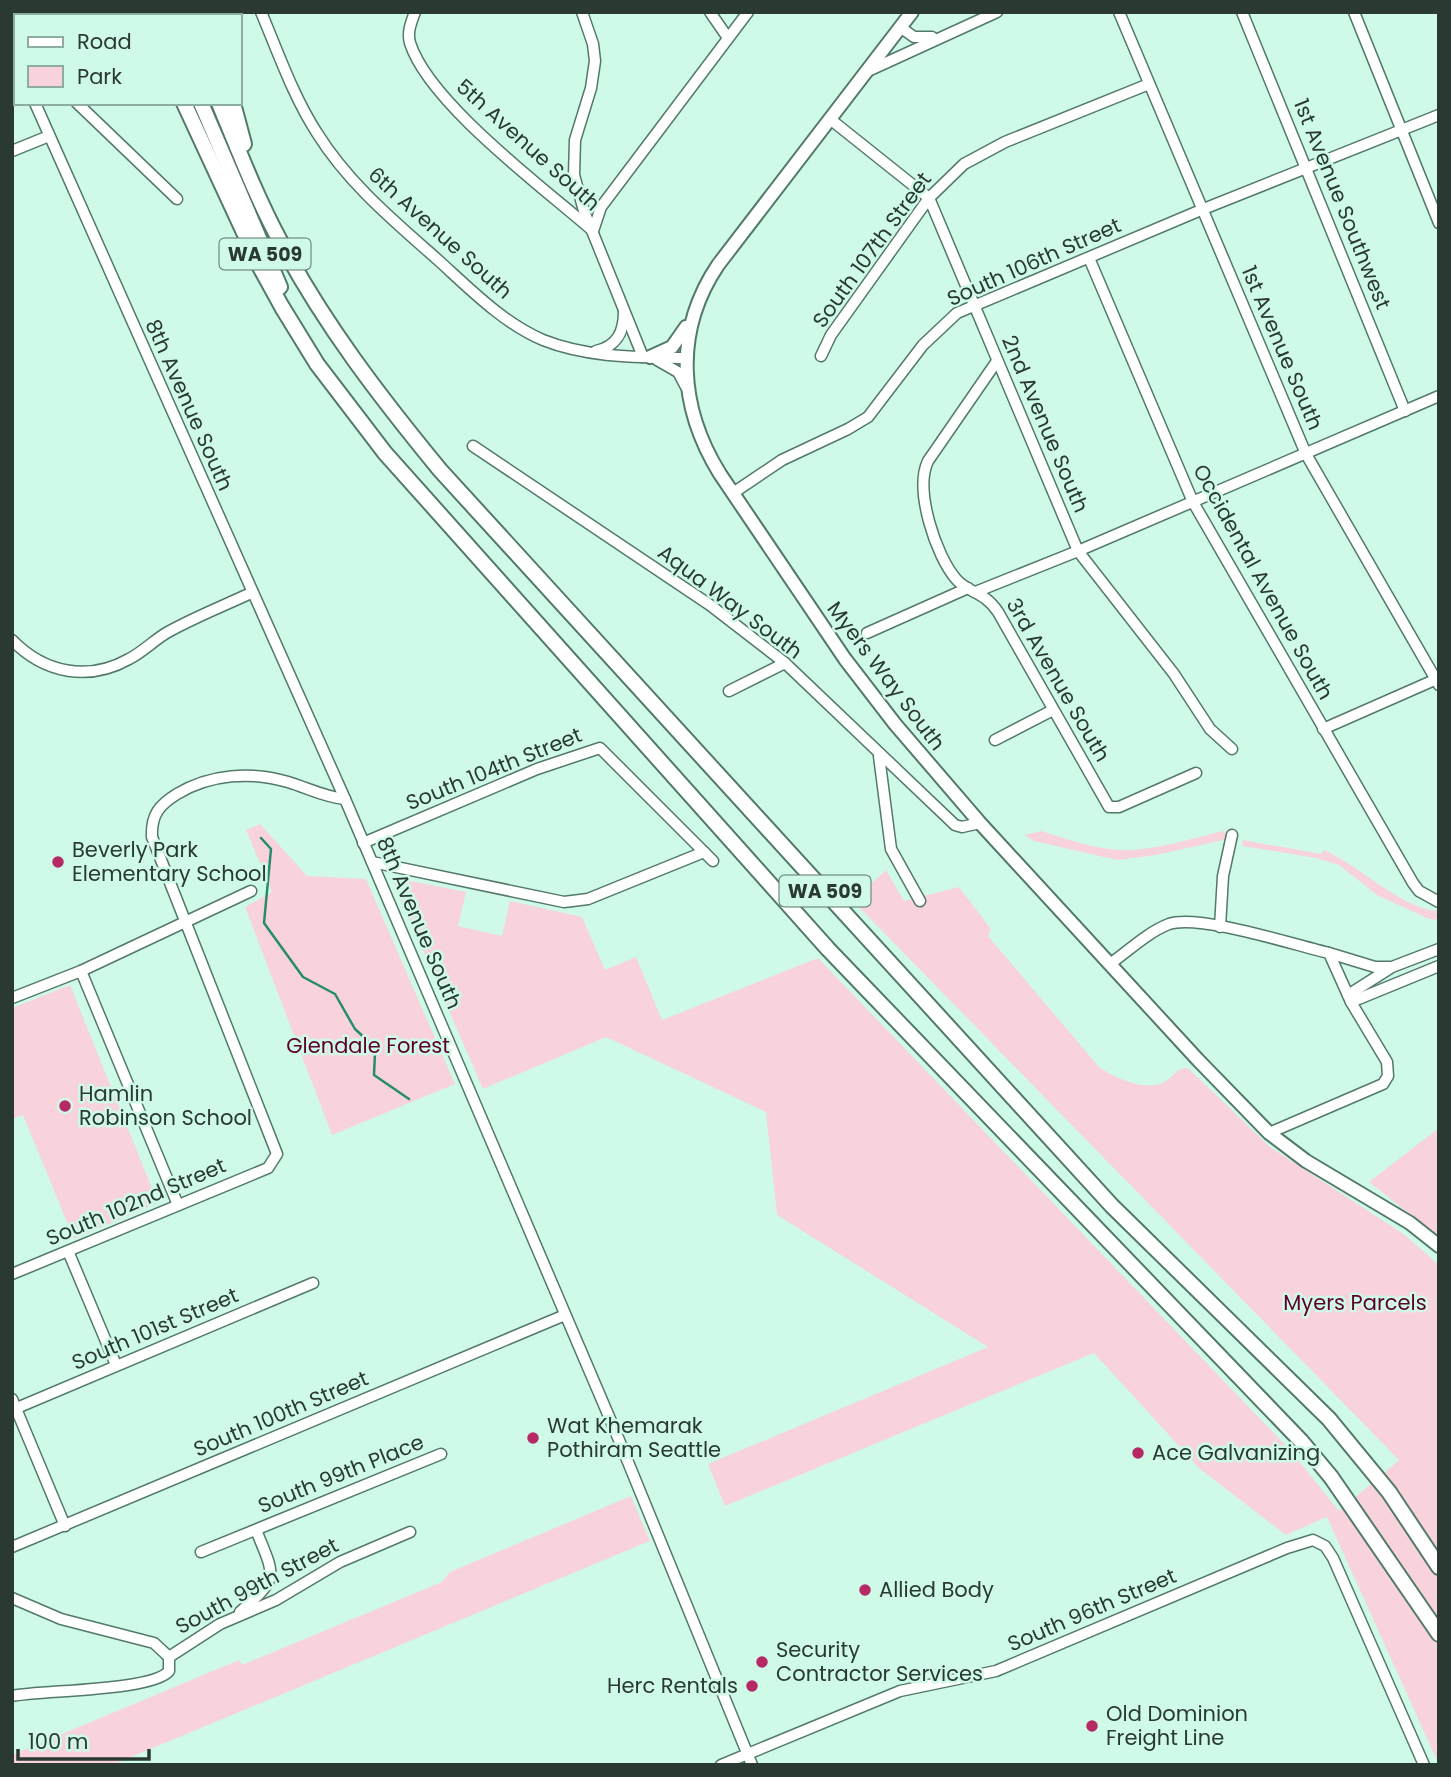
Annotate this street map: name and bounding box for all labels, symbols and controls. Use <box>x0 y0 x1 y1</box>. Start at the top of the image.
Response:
legend <box>14 14 242 105</box>
text: Road <box>77 27 132 56</box>
text: Park <box>77 62 122 91</box>
street label: 5th Avenue South <box>450 72 607 217</box>
street label: 1st Avenue Southwest <box>1287 94 1398 313</box>
street label: 6th Avenue South <box>362 160 519 305</box>
street label: South 107th Street <box>805 166 938 333</box>
street label: South 106th Street <box>942 210 1125 313</box>
road number: WA 509 <box>219 238 310 270</box>
street label: 1st Avenue South <box>1235 261 1330 434</box>
street label: 8th Avenue South <box>139 315 240 495</box>
street label: 2nd Avenue South <box>995 331 1096 517</box>
street label: Occidental Avenue South <box>1186 459 1340 705</box>
street label: Aqua Way South <box>652 538 809 666</box>
street label: 3rd Avenue South <box>1000 592 1117 767</box>
street label: Myers Way South <box>821 595 952 756</box>
street label: South 104th Street <box>402 720 586 817</box>
street label: 8th Avenue South <box>370 832 469 1013</box>
place label: Beverly Park Elementary School <box>72 835 267 888</box>
marker: Beverly Park Elementary School <box>50 854 66 870</box>
road number: WA 509 <box>780 876 870 906</box>
park label: Glendale Forest <box>286 1031 450 1060</box>
place label: Hamlin Robinson School <box>79 1079 252 1132</box>
marker: Hamlin Robinson School <box>57 1098 73 1114</box>
street label: South 102nd Street <box>41 1151 230 1253</box>
street label: South 101st Street <box>67 1280 243 1377</box>
park label: Myers Parcels <box>1283 1288 1427 1317</box>
street label: South 100th Street <box>189 1364 373 1463</box>
place label: Wat Khemarak Pothiram Seattle <box>547 1411 721 1464</box>
street label: South 99th Place <box>254 1427 428 1520</box>
marker: Wat Khemarak Pothiram Seattle <box>525 1430 541 1446</box>
place label: Ace Galvanizing <box>1152 1438 1320 1467</box>
marker: Ace Galvanizing <box>1130 1445 1146 1461</box>
street label: South 99th Street <box>170 1530 343 1641</box>
street label: South 96th Street <box>1003 1561 1181 1658</box>
place label: Allied Body <box>879 1575 994 1604</box>
marker: Allied Body <box>857 1582 873 1598</box>
place label: Security Contractor Services <box>776 1635 983 1688</box>
marker: Security Contractor Services <box>754 1654 770 1670</box>
place label: Herc Rentals <box>607 1671 738 1700</box>
marker: Herc Rentals <box>744 1678 760 1694</box>
place label: Old Dominion Freight Line <box>1106 1699 1248 1752</box>
scale bar <box>18 1718 149 1762</box>
marker: Old Dominion Freight Line <box>1084 1718 1100 1734</box>
text: 100 m <box>28 1727 88 1756</box>

